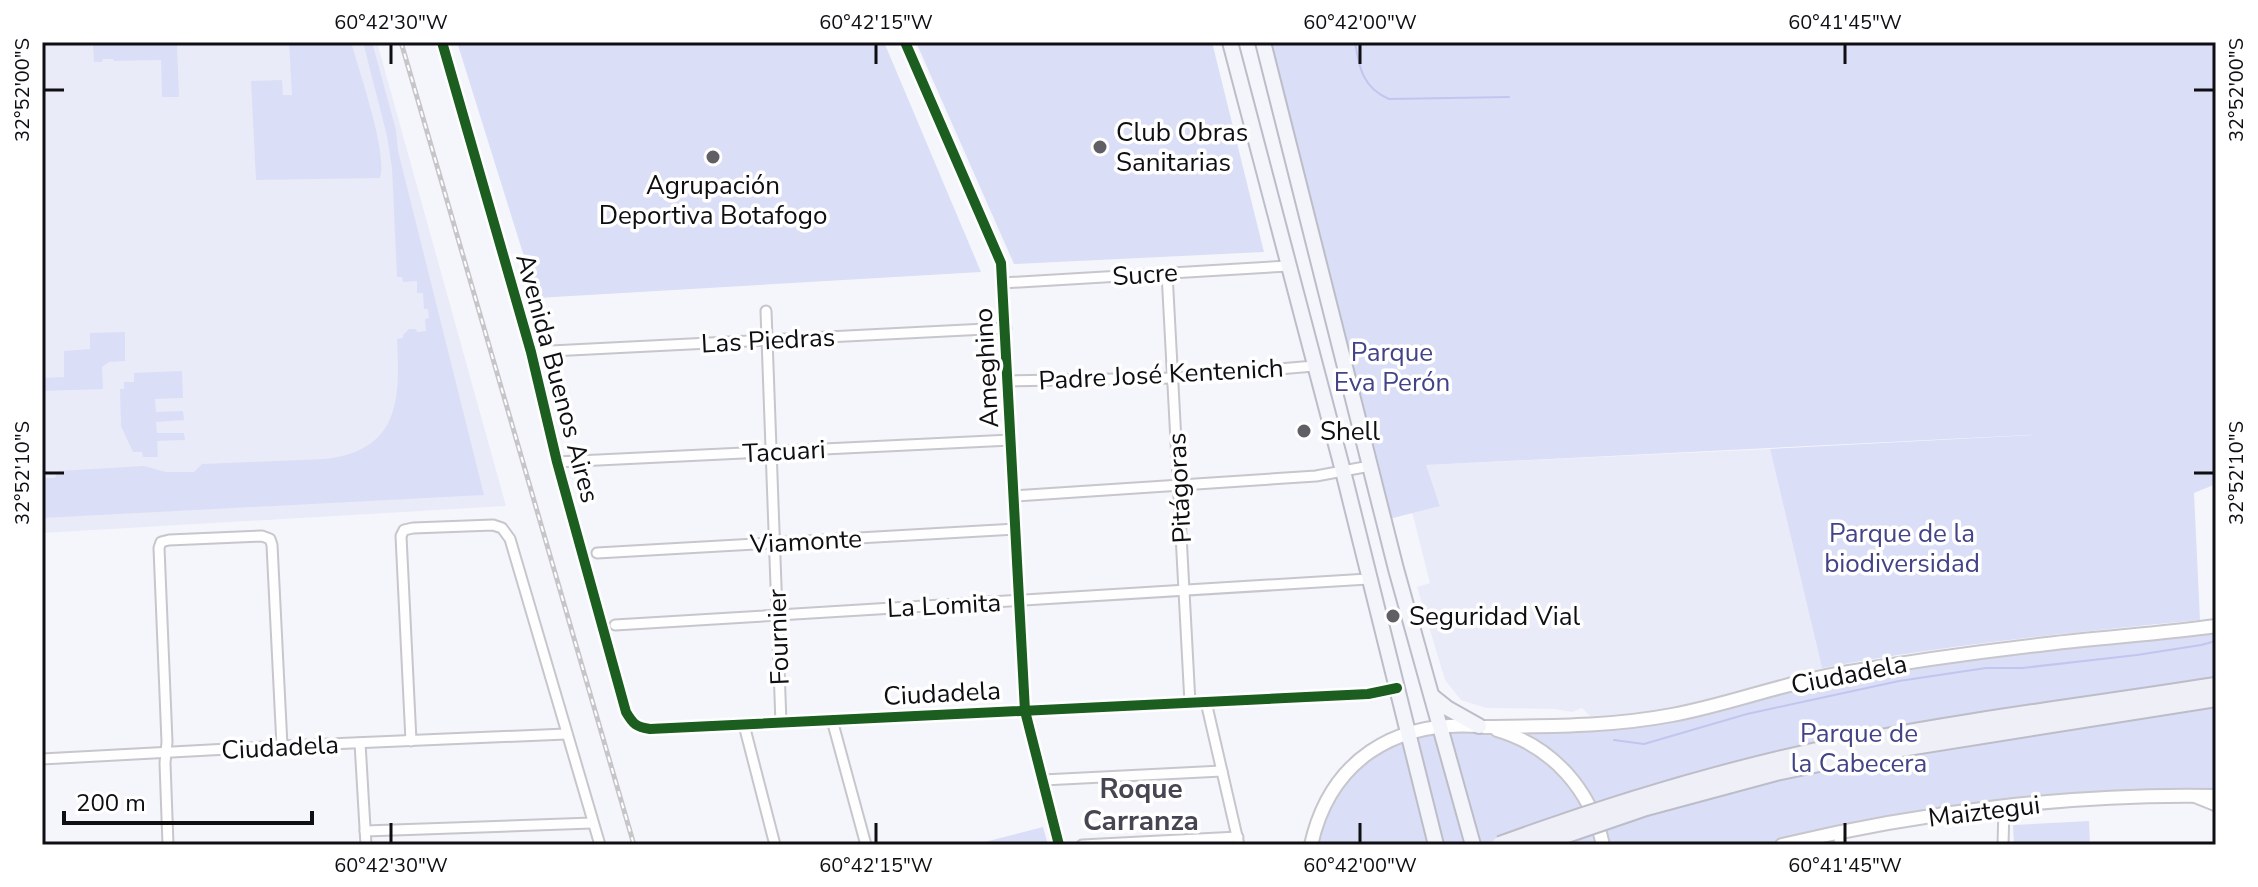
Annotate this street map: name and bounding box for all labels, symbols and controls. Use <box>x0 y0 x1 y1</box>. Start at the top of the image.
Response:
text: 60°42'30"W <box>334 9 448 36</box>
text: 60°42'15"W <box>819 9 933 36</box>
text: 60°42'00"W <box>1303 9 1417 36</box>
text: 60°41'45"W <box>1788 9 1902 36</box>
text: 32°52'00"S <box>9 38 36 142</box>
text: 32°52'00"S <box>2223 38 2250 142</box>
place label: Club Obras Sanitarias <box>1116 115 1248 180</box>
marker: Club Obras Sanitarias <box>1091 138 1109 156</box>
marker: Agrupación Deportiva Botafogo <box>704 148 722 166</box>
place label: Agrupación Deportiva Botafogo <box>599 168 827 233</box>
street label: Avenida Buenos Aires <box>507 250 608 507</box>
street label: Sucre <box>1111 255 1179 294</box>
street label: Ameghino <box>966 307 1007 429</box>
street label: Las Piedras <box>700 320 836 361</box>
park label: Parque Eva Perón <box>1334 335 1450 400</box>
street label: Padre José Kentenich <box>1038 351 1284 398</box>
place label: Shell <box>1320 414 1380 449</box>
text: 32°52'10"S <box>9 421 36 525</box>
text: 32°52'10"S <box>2223 421 2250 525</box>
marker: Shell <box>1295 422 1313 440</box>
street label: Tacuari <box>742 432 826 471</box>
street label: Pitágoras <box>1159 432 1200 544</box>
park label: Parque de la biodiversidad <box>1824 516 1980 581</box>
street label: Viamonte <box>748 521 863 562</box>
street label: La Lomita <box>886 585 1002 626</box>
street label: Fournier <box>759 588 798 686</box>
place label: Seguridad Vial <box>1409 599 1580 634</box>
marker: Seguridad Vial <box>1384 607 1402 625</box>
street label: Ciudadela <box>1788 646 1910 703</box>
street label: Ciudadela <box>882 673 1002 714</box>
park label: Parque de la Cabecera <box>1791 716 1927 781</box>
street label: Ciudadela <box>220 727 340 768</box>
district label: Roque Carranza <box>1083 770 1199 840</box>
scale bar <box>64 775 312 825</box>
text: 200 m <box>76 787 146 819</box>
street label: Maiztegui <box>1926 787 2042 836</box>
text: 60°42'30"W <box>334 852 448 879</box>
text: 60°42'15"W <box>819 852 933 879</box>
text: 60°42'00"W <box>1303 852 1417 879</box>
text: 60°41'45"W <box>1788 852 1902 879</box>

